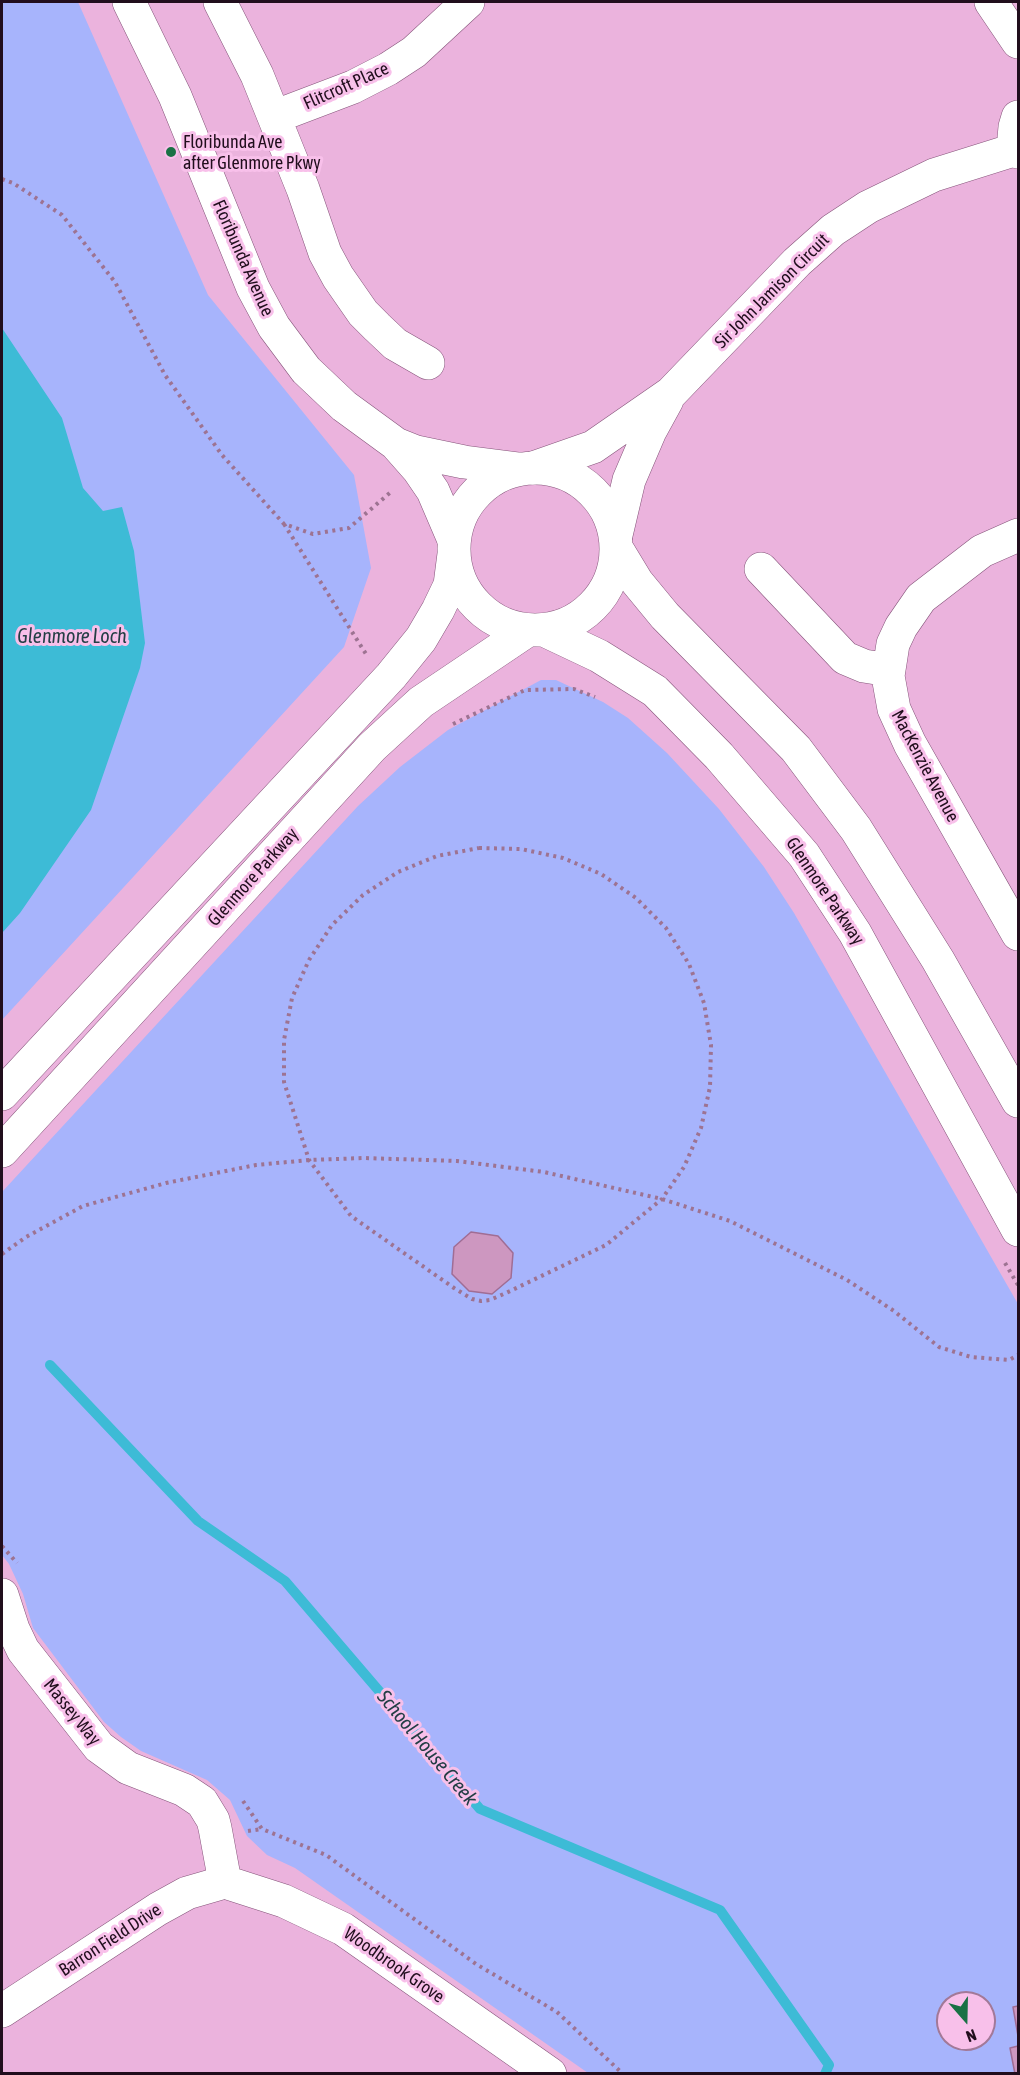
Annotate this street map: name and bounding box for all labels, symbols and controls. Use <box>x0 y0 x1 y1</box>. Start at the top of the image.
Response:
street label: Flitcroft Place <box>300 58 392 114</box>
place label: Floribunda Ave after Glenmore Pkwy <box>183 131 321 174</box>
marker: Floribunda Ave after Glenmore Pkwy <box>164 145 178 159</box>
street label: Floribunda Avenue <box>208 197 278 319</box>
street label: Sir John Jamison Circuit <box>710 229 834 353</box>
water label: Glenmore Loch <box>17 625 127 649</box>
street label: MacKenzie Avenue <box>886 706 964 826</box>
street label: Glenmore Parkway <box>203 823 303 931</box>
street label: Glenmore Parkway <box>781 833 869 949</box>
street label: Massey Way <box>39 1674 105 1750</box>
water label: School House Creek <box>372 1686 482 1810</box>
street label: Barron Field Drive <box>55 1899 165 1981</box>
street label: Woodbrook Grove <box>340 1922 448 2008</box>
north arrow <box>936 1991 996 2051</box>
text: N <box>964 2026 979 2046</box>

